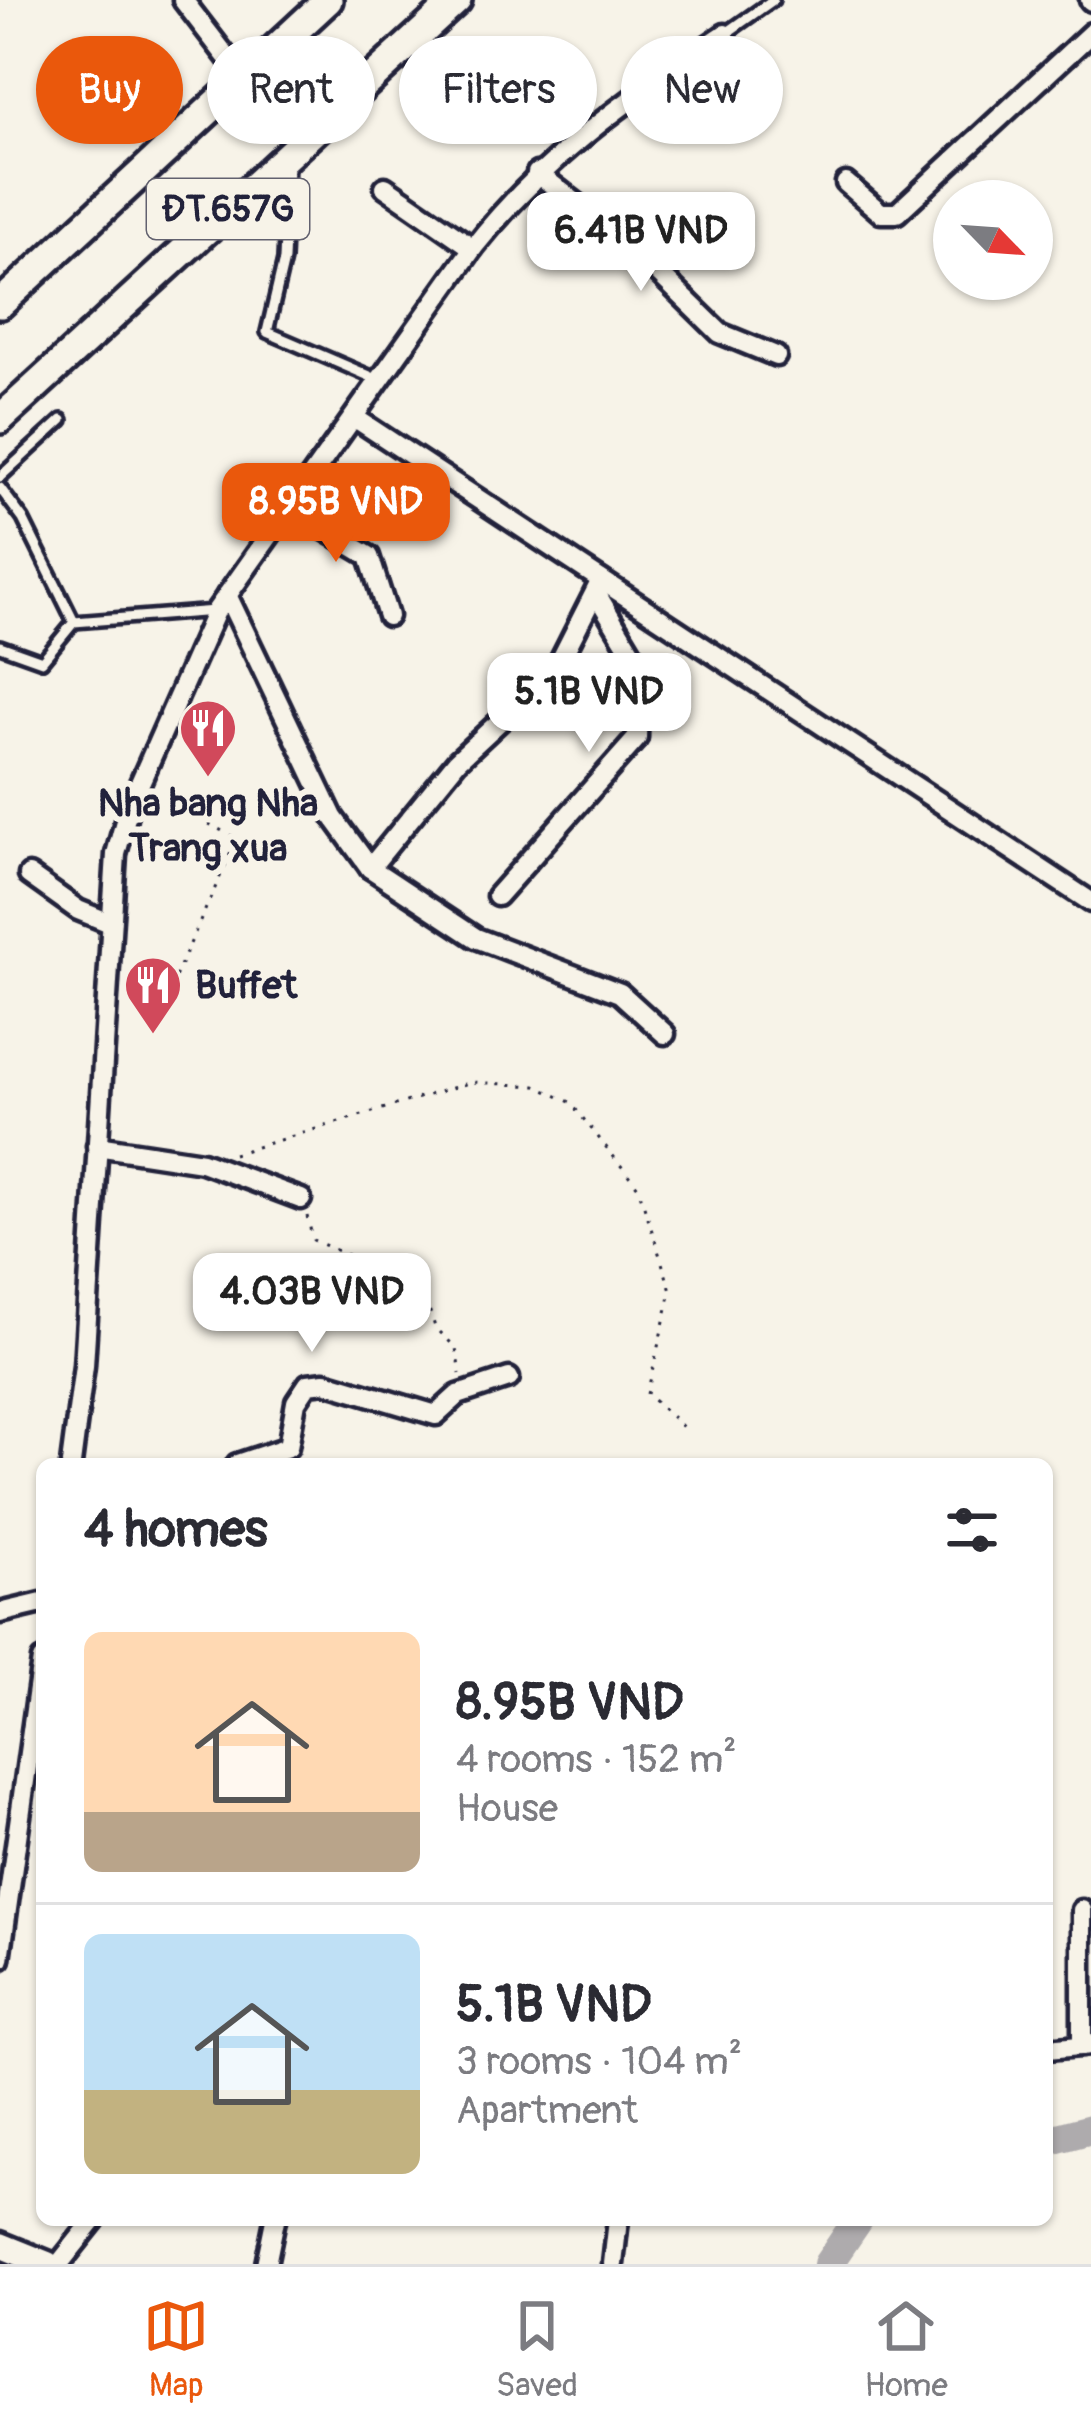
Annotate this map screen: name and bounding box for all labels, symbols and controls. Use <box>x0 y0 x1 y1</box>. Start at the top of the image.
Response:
chip: Buy <box>36 36 183 144</box>
chip: Rent <box>207 36 375 144</box>
chip: Filters <box>399 36 597 144</box>
chip: New <box>621 36 783 144</box>
road number: ĐT.657G <box>147 179 309 239</box>
north arrow <box>933 180 1053 300</box>
map controls <box>933 180 1053 300</box>
pin: 6.41B VND <box>504 192 778 294</box>
text: 6.41B VND <box>554 206 728 255</box>
pin: 8.95B VND <box>199 463 473 565</box>
text: 8.95B VND <box>249 477 423 526</box>
pin: 5.1B VND <box>465 653 713 755</box>
text: 5.1B VND <box>514 667 664 716</box>
restaurant icon: Nha bang Nha Trang xua <box>177 697 239 779</box>
place label: Nha bang Nha Trang xua <box>98 779 318 873</box>
restaurant icon: Buffet <box>122 954 184 1036</box>
place label: Buffet <box>195 961 298 1010</box>
pin: 4.03B VND <box>175 1253 449 1355</box>
text: 4.03B VND <box>220 1267 404 1316</box>
icon: filters <box>939 1497 1005 1563</box>
text: 4 homes <box>84 1498 268 1562</box>
text: 8.95B VND <box>456 1671 684 1735</box>
icon: home <box>180 1680 324 1824</box>
text: 4 rooms · 152 m² <box>456 1735 737 1784</box>
text: House <box>456 1784 558 1833</box>
text: 5.1B VND <box>456 1973 652 2037</box>
icon: home <box>180 1982 324 2126</box>
text: 3 rooms · 104 m² <box>456 2037 742 2086</box>
text: Apartment <box>456 2086 638 2135</box>
tab: Map <box>143 2293 209 2406</box>
tab: Saved <box>496 2293 578 2406</box>
tab: Home <box>864 2293 948 2406</box>

